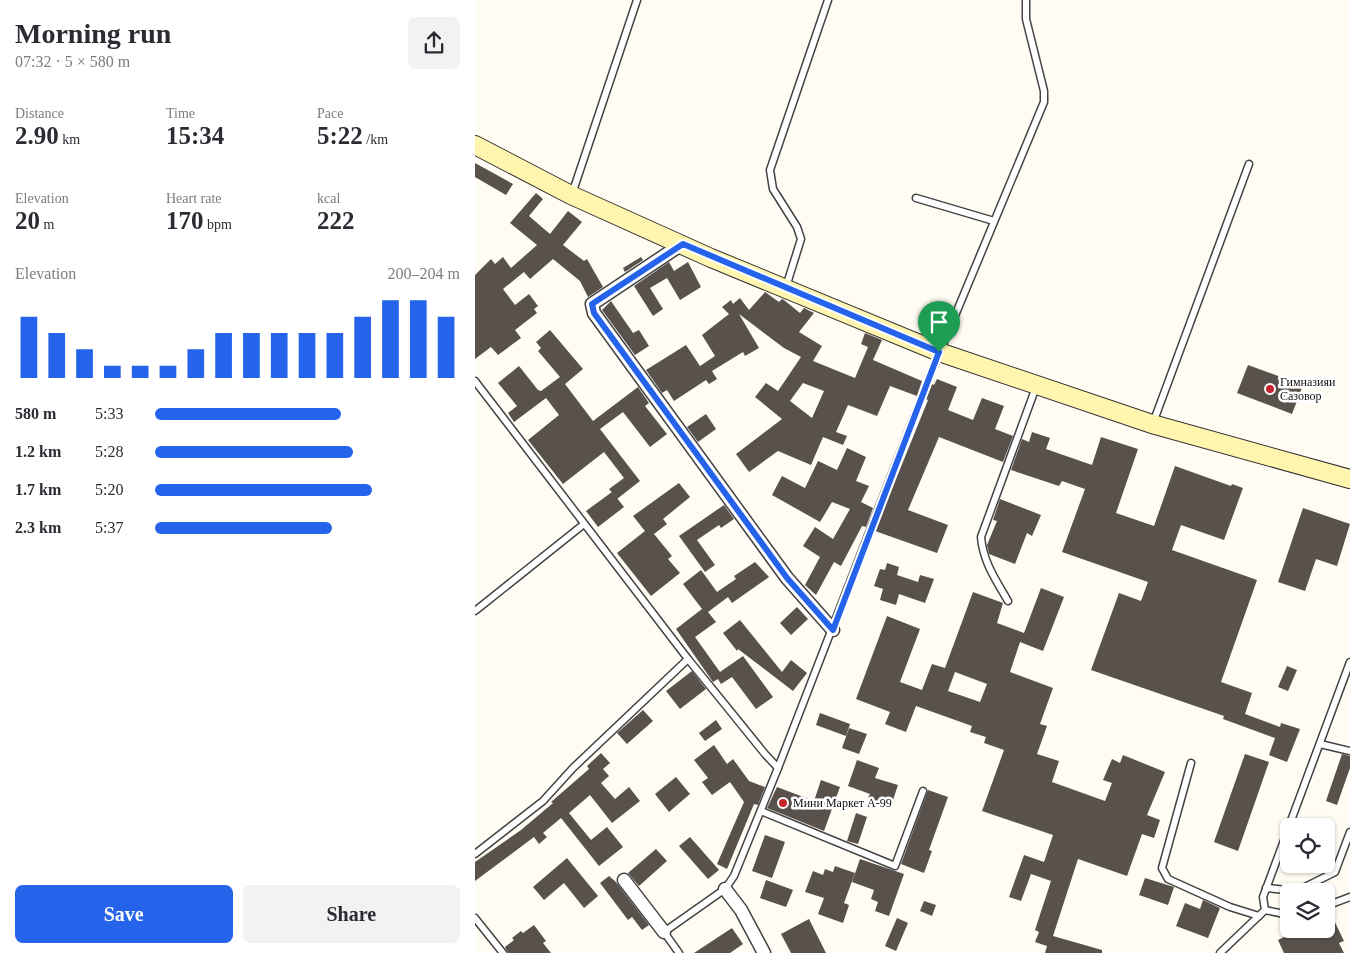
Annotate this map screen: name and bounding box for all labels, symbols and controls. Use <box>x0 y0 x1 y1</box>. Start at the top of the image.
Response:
button: share <box>408 17 460 69</box>
text: Morning run <box>15 18 171 49</box>
text: 07:32 · 5 × 580 m <box>15 53 130 70</box>
text: Distance <box>15 106 64 121</box>
text: Time <box>166 106 195 121</box>
text: Pace <box>317 106 343 121</box>
text: 2.90 <box>15 122 59 149</box>
text: 15:34 <box>166 122 224 149</box>
text: 5:22 <box>317 122 363 149</box>
text: km <box>59 132 80 147</box>
text: /km <box>363 132 388 147</box>
text: Elevation <box>15 191 69 206</box>
text: Heart rate <box>166 191 222 206</box>
text: kcal <box>317 191 340 206</box>
text: 20 <box>15 207 40 234</box>
text: 170 <box>166 207 204 234</box>
text: 222 <box>317 207 355 234</box>
text: m <box>40 217 54 232</box>
text: bpm <box>204 217 232 232</box>
text: Elevation <box>15 265 76 282</box>
text: 200–204 m <box>388 265 460 282</box>
pin <box>918 301 960 352</box>
icon: arrive <box>925 308 953 336</box>
place label: Гимназияи Сазовор <box>1280 375 1336 403</box>
marker: Гимназияи Сазовор <box>1264 383 1276 395</box>
text: 580 m <box>15 405 56 422</box>
text: 5:33 <box>95 405 123 422</box>
text: 1.2 km <box>15 443 61 460</box>
text: 5:28 <box>95 443 123 460</box>
text: 1.7 km <box>15 481 61 498</box>
text: 5:20 <box>95 481 123 498</box>
text: 2.3 km <box>15 519 61 536</box>
text: 5:37 <box>95 519 123 536</box>
place label: Мини Маркет А-99 <box>793 796 892 810</box>
marker: Мини Маркет А-99 <box>777 797 789 809</box>
map controls <box>1280 818 1335 938</box>
button: locate <box>1280 818 1335 873</box>
button: layers <box>1280 883 1335 938</box>
button: Save <box>15 885 233 943</box>
button: Share <box>243 885 460 943</box>

